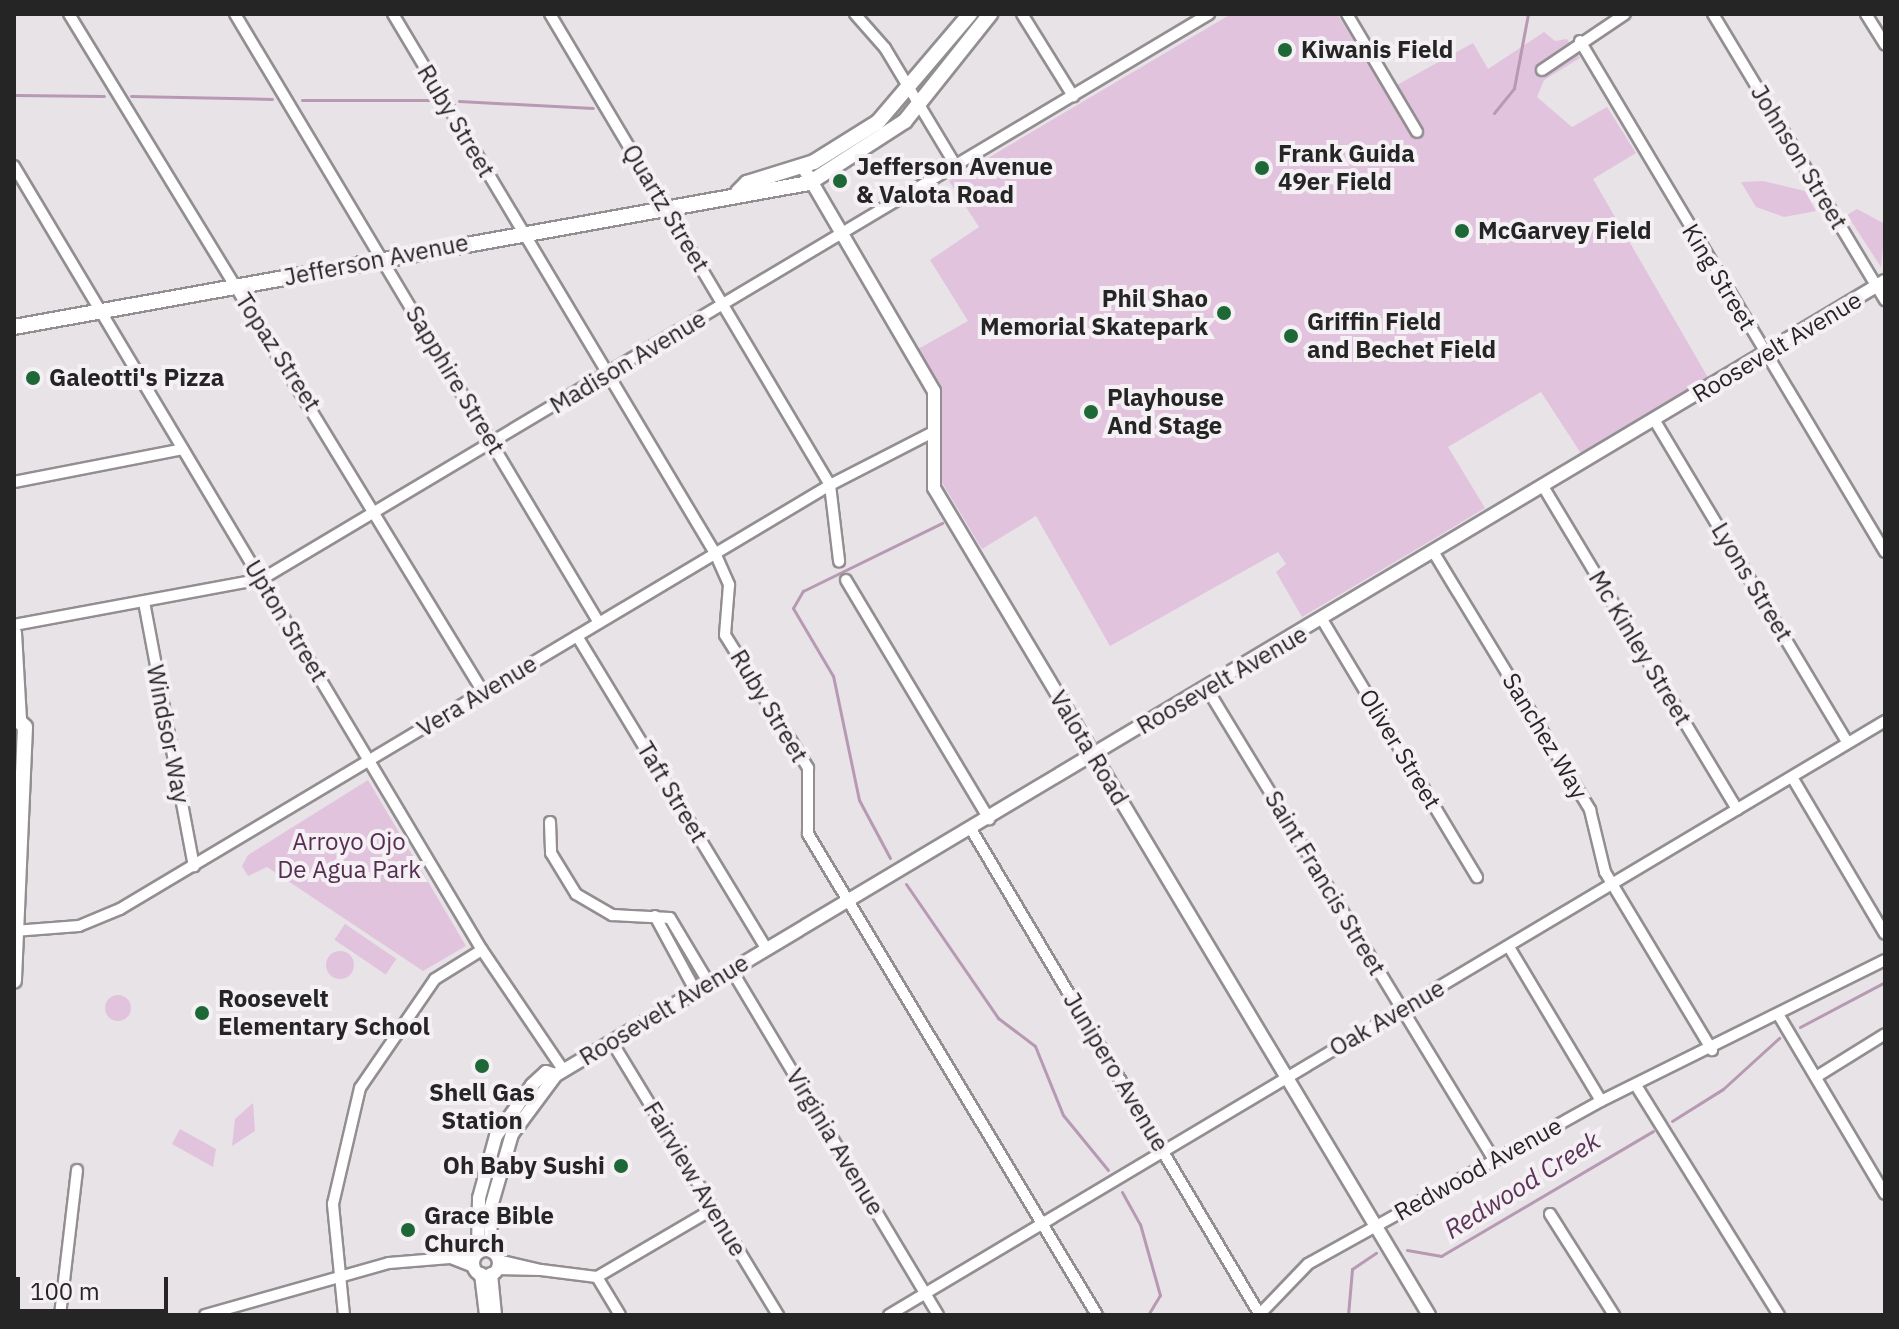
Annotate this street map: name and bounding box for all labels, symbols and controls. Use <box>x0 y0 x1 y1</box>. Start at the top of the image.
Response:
place label: Kiwanis Field <box>1301 36 1453 64</box>
marker: Kiwanis Field <box>1276 41 1294 59</box>
street label: Ruby Street <box>411 59 501 183</box>
street label: Johnson Street <box>1745 80 1853 234</box>
street label: Quartz Street <box>617 139 715 277</box>
place label: Frank Guida 49er Field <box>1278 140 1415 196</box>
place label: Jefferson Avenue & Valota Road <box>856 153 1053 209</box>
marker: Frank Guida 49er Field <box>1253 159 1271 177</box>
marker: Jefferson Avenue & Valota Road <box>831 172 849 190</box>
place label: McGarvey Field <box>1478 217 1652 245</box>
street label: King Street <box>1676 219 1762 335</box>
marker: McGarvey Field <box>1453 222 1471 240</box>
street label: Jefferson Avenue <box>281 228 471 292</box>
place label: Phil Shao Memorial Skatepark <box>980 285 1208 341</box>
street label: Roosevelt Avenue <box>1687 285 1867 409</box>
street label: Topaz Street <box>229 288 327 416</box>
street label: Sapphire Street <box>399 301 511 459</box>
street label: Madison Avenue <box>545 304 711 420</box>
marker: Phil Shao Memorial Skatepark <box>1215 304 1233 322</box>
place label: Griffin Field and Bechet Field <box>1307 308 1496 364</box>
marker: Griffin Field and Bechet Field <box>1282 327 1300 345</box>
place label: Galeotti's Pizza <box>49 364 225 392</box>
marker: Galeotti's Pizza <box>24 369 42 387</box>
place label: Playhouse And Stage <box>1107 384 1224 440</box>
marker: Playhouse And Stage <box>1082 403 1100 421</box>
street label: Lyons Street <box>1705 518 1799 646</box>
street label: Upton Street <box>238 555 334 687</box>
street label: Mc Kinley Street <box>1583 566 1697 730</box>
street label: Roosevelt Avenue <box>1132 620 1312 740</box>
street label: Ruby Street <box>724 644 814 768</box>
street label: Vera Avenue <box>412 649 542 743</box>
street label: Windsor Way <box>140 662 196 806</box>
street label: Sanchez Way <box>1496 668 1594 804</box>
street label: Oliver Street <box>1353 684 1447 814</box>
street label: Valota Road <box>1043 685 1135 811</box>
street label: Taft Street <box>631 736 713 848</box>
street label: Saint Francis Street <box>1259 786 1391 980</box>
park label: Arroyo Ojo De Agua Park <box>277 828 421 884</box>
street label: Roosevelt Avenue <box>574 948 754 1072</box>
street label: Oak Avenue <box>1324 973 1450 1063</box>
place label: Roosevelt Elementary School <box>218 985 430 1041</box>
street label: Junipero Avenue <box>1057 987 1175 1157</box>
marker: Roosevelt Elementary School <box>193 1004 211 1022</box>
marker: Shell Gas Station <box>473 1057 491 1075</box>
street label: Virginia Avenue <box>780 1064 890 1220</box>
place label: Shell Gas Station <box>429 1079 535 1135</box>
street label: Fairview Avenue <box>637 1096 753 1262</box>
street label: Redwood Avenue <box>1389 1111 1567 1227</box>
water label: Redwood Creek <box>1438 1125 1606 1245</box>
place label: Oh Baby Sushi <box>443 1152 605 1180</box>
marker: Oh Baby Sushi <box>612 1157 630 1175</box>
place label: Grace Bible Church <box>424 1202 554 1258</box>
marker: Grace Bible Church <box>399 1221 417 1239</box>
scale bar <box>20 1261 172 1311</box>
text: 100 m <box>30 1275 100 1307</box>

